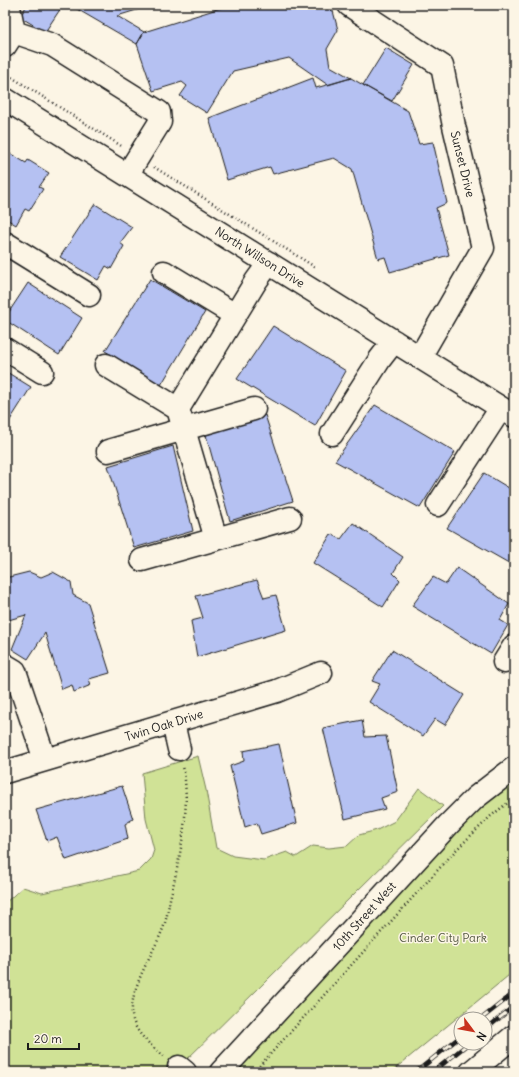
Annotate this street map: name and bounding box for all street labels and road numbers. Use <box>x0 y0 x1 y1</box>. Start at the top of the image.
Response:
street label: Sunset Drive <box>448 129 478 199</box>
street label: North Willson Drive <box>212 223 308 291</box>
street label: Twin Oak Drive <box>123 706 205 744</box>
street label: 10th Street West <box>329 878 399 954</box>

